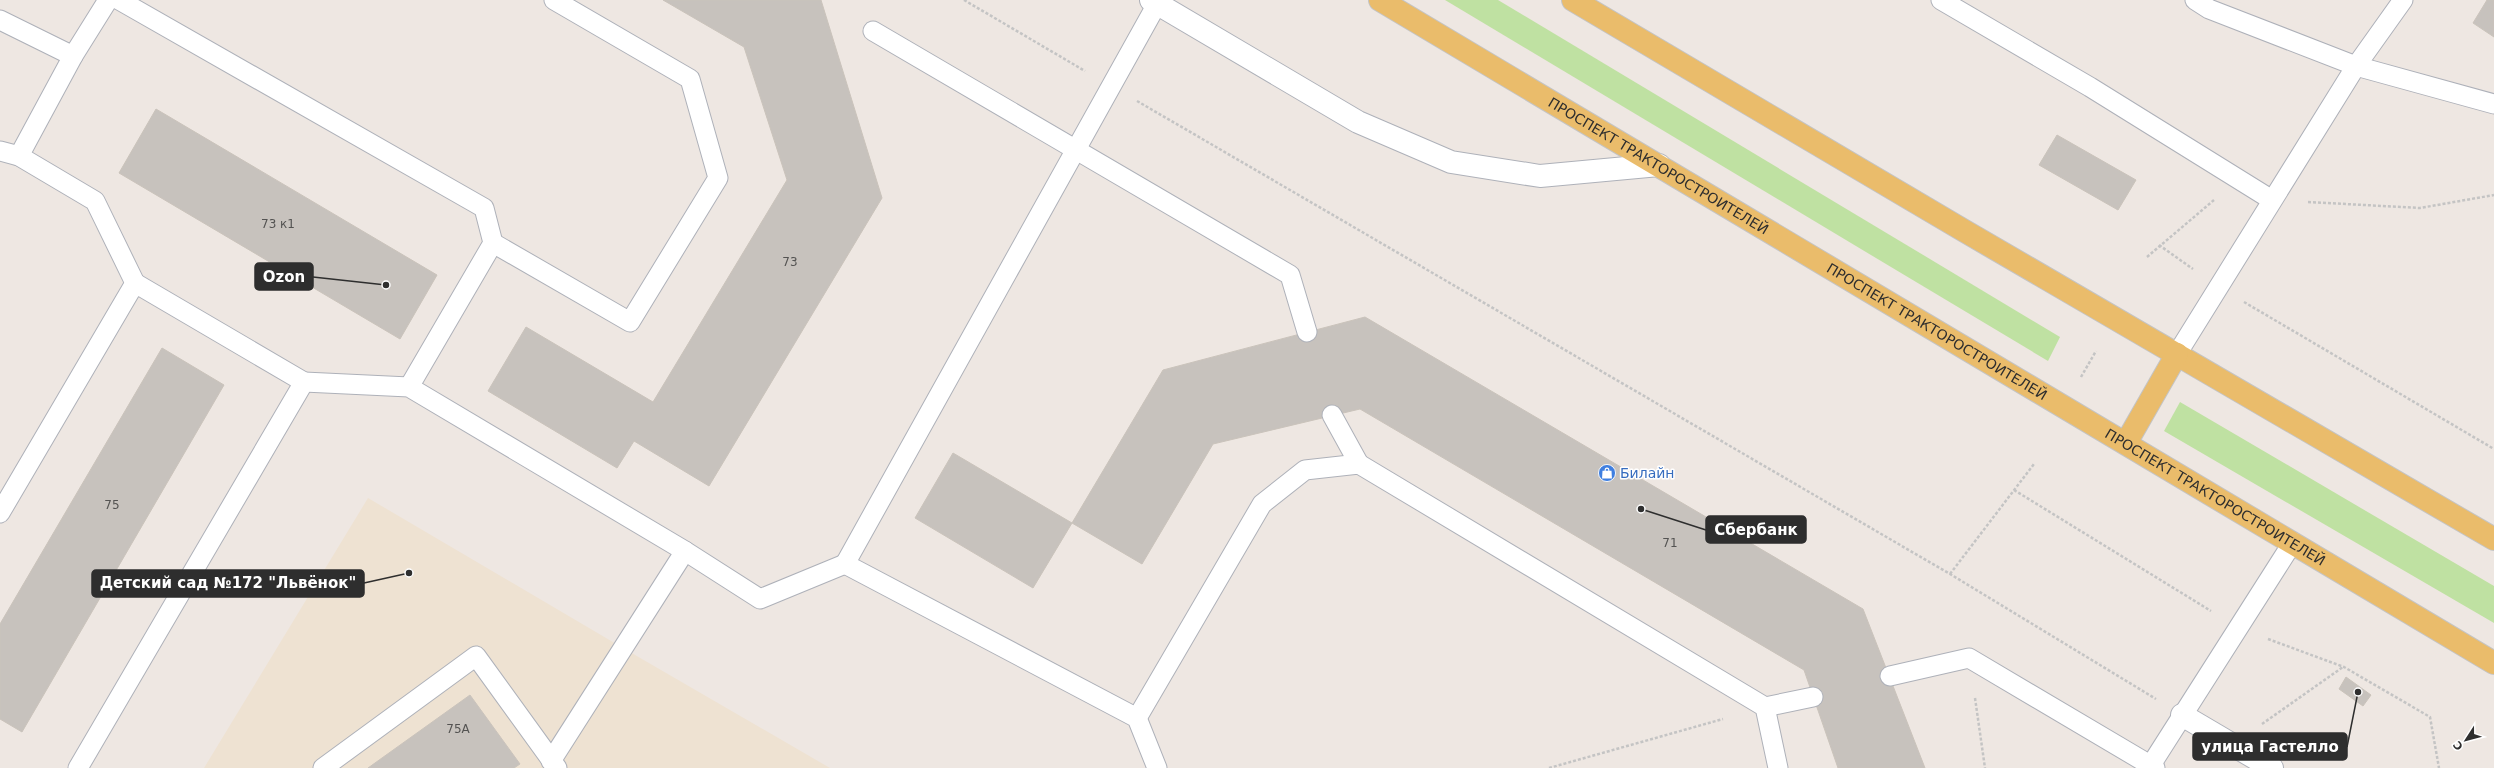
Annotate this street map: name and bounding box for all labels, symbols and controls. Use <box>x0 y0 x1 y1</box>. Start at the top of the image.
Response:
street label: ПРОСПЕКТ ТРАКТОРОСТРОИТЕЛЕЙ <box>1545 94 1772 237</box>
house number: 73 к1 <box>261 217 295 231</box>
house number: 73 <box>782 255 798 269</box>
street label: ПРОСПЕКТ ТРАКТОРОСТРОИТЕЛЕЙ <box>1824 260 2050 403</box>
callout: Ozon <box>255 263 313 290</box>
text: Ozon <box>263 268 305 286</box>
street label: ПРОСПЕКТ ТРАКТОРОСТРОИТЕЛЕЙ <box>2102 425 2329 569</box>
shop icon: Билайн <box>1597 463 1617 483</box>
place label: Билайн <box>1620 465 1674 481</box>
house number: 75 <box>104 498 120 512</box>
callout: Сбербанк <box>1706 516 1806 543</box>
text: Сбербанк <box>1714 521 1798 539</box>
house number: 71 <box>1662 536 1678 550</box>
callout: Детский сад №172 "Львёнок" <box>92 570 364 597</box>
text: Детский сад №172 "Львёнок" <box>100 574 356 592</box>
north arrow <box>2446 720 2486 760</box>
house number: 75А <box>446 722 471 736</box>
callout: улица Гастелло <box>2193 733 2347 760</box>
text: улица Гастелло <box>2201 738 2339 756</box>
text: С <box>2451 738 2466 753</box>

